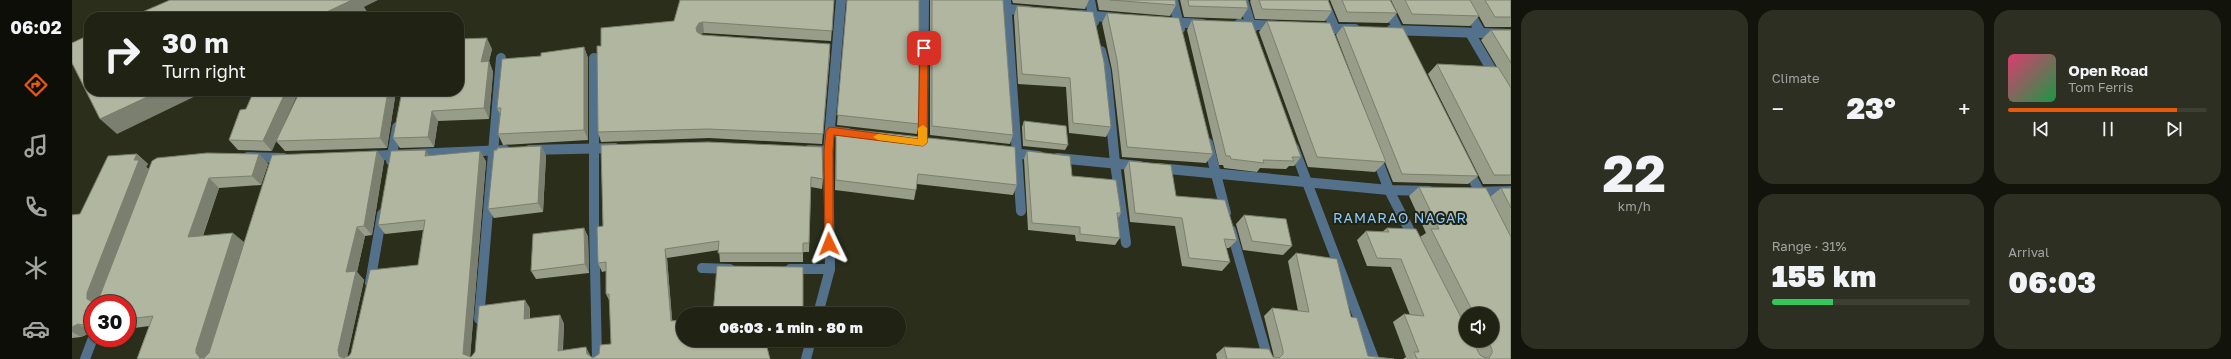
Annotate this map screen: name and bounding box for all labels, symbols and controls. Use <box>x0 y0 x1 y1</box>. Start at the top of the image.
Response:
text: 06:02 <box>10 16 62 38</box>
text: 30 m <box>162 26 229 59</box>
icon: right <box>96 28 148 80</box>
pin <box>907 31 941 65</box>
icon: arrive <box>913 37 935 59</box>
text: Turn right <box>162 60 246 82</box>
text: Open Road <box>2068 61 2148 79</box>
text: Climate <box>1772 70 1820 86</box>
icon: directions <box>22 71 50 99</box>
text: Tom Ferris <box>2068 79 2133 95</box>
text: 23° <box>1846 90 1896 126</box>
text: − <box>1772 95 1784 122</box>
text: + <box>1958 95 1970 122</box>
icon: previous <box>2030 118 2052 140</box>
icon: pause <box>2097 118 2119 140</box>
icon: next <box>2163 118 2185 140</box>
icon: music <box>22 132 50 160</box>
text: 22 <box>1603 141 1666 203</box>
icon: phone <box>22 193 50 221</box>
text: km/h <box>1618 198 1651 214</box>
district label: RAMARAO NAGAR <box>1333 209 1467 226</box>
position arrow <box>808 223 850 265</box>
text: Range · 31% <box>1772 238 1846 254</box>
text: Arrival <box>2008 244 2049 260</box>
icon: climate <box>22 254 50 282</box>
text: 155 km <box>1772 258 1876 294</box>
text: 06:03 <box>2008 264 2096 300</box>
speed limit sign: 30 <box>84 295 136 347</box>
map controls <box>1459 307 1499 347</box>
button: sound <box>1459 307 1499 347</box>
icon: car <box>22 315 50 343</box>
text: 06:03 · 1 min · 80 m <box>719 318 863 336</box>

